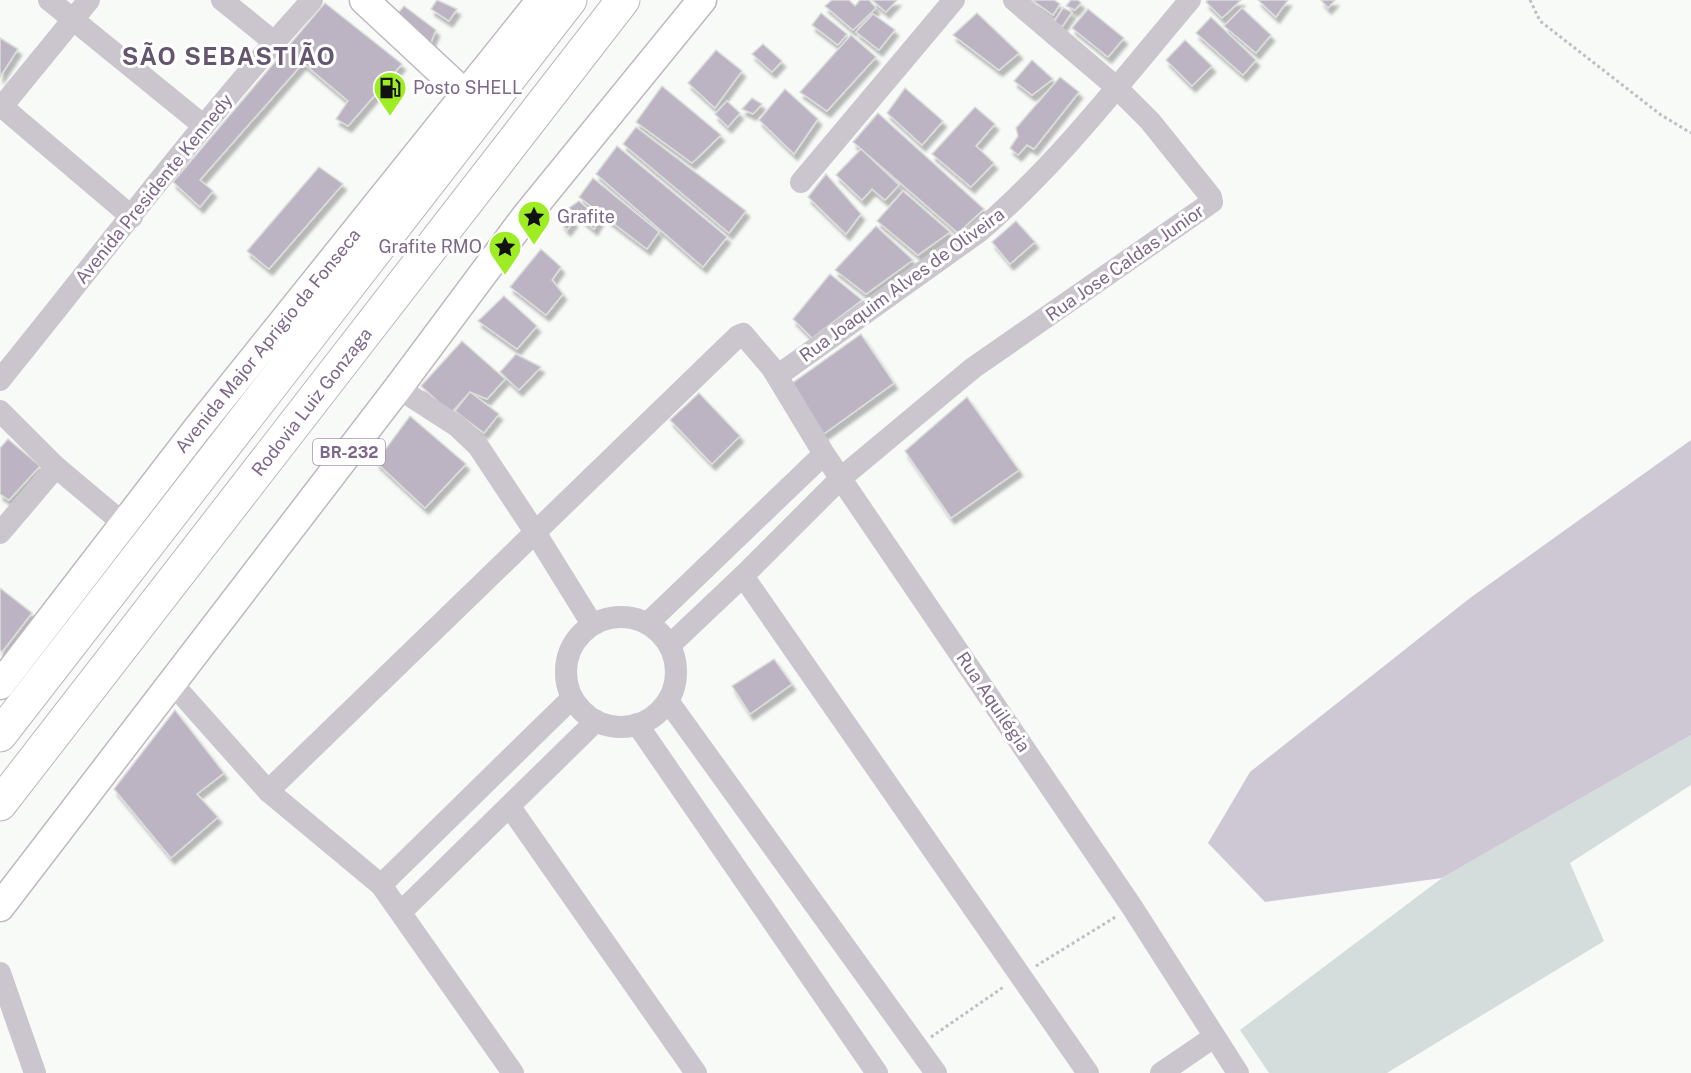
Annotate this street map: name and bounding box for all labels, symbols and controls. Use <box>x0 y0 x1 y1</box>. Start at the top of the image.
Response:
district label: SÃO SEBASTIÃO <box>122 41 336 70</box>
fuel station icon: Posto SHELL <box>372 70 408 117</box>
place label: Posto SHELL <box>413 77 522 98</box>
street label: Avenida Presidente Kennedy <box>70 89 237 288</box>
place icon: Grafite <box>516 199 552 246</box>
street label: Rua Jose Caldas Junior <box>1042 200 1208 325</box>
street label: Rua Joaquim Alves de Oliveira <box>795 203 1008 366</box>
place label: Grafite <box>557 206 615 227</box>
street label: Avenida Major Aprigio da Fonseca <box>171 224 365 457</box>
place icon: Grafite RMO <box>487 229 523 276</box>
place label: Grafite RMO <box>378 236 482 257</box>
street label: Rodovia Luiz Gonzaga <box>247 323 376 480</box>
road number: BR-232 <box>313 439 385 465</box>
street label: Rua Aquilégia <box>952 648 1035 756</box>

